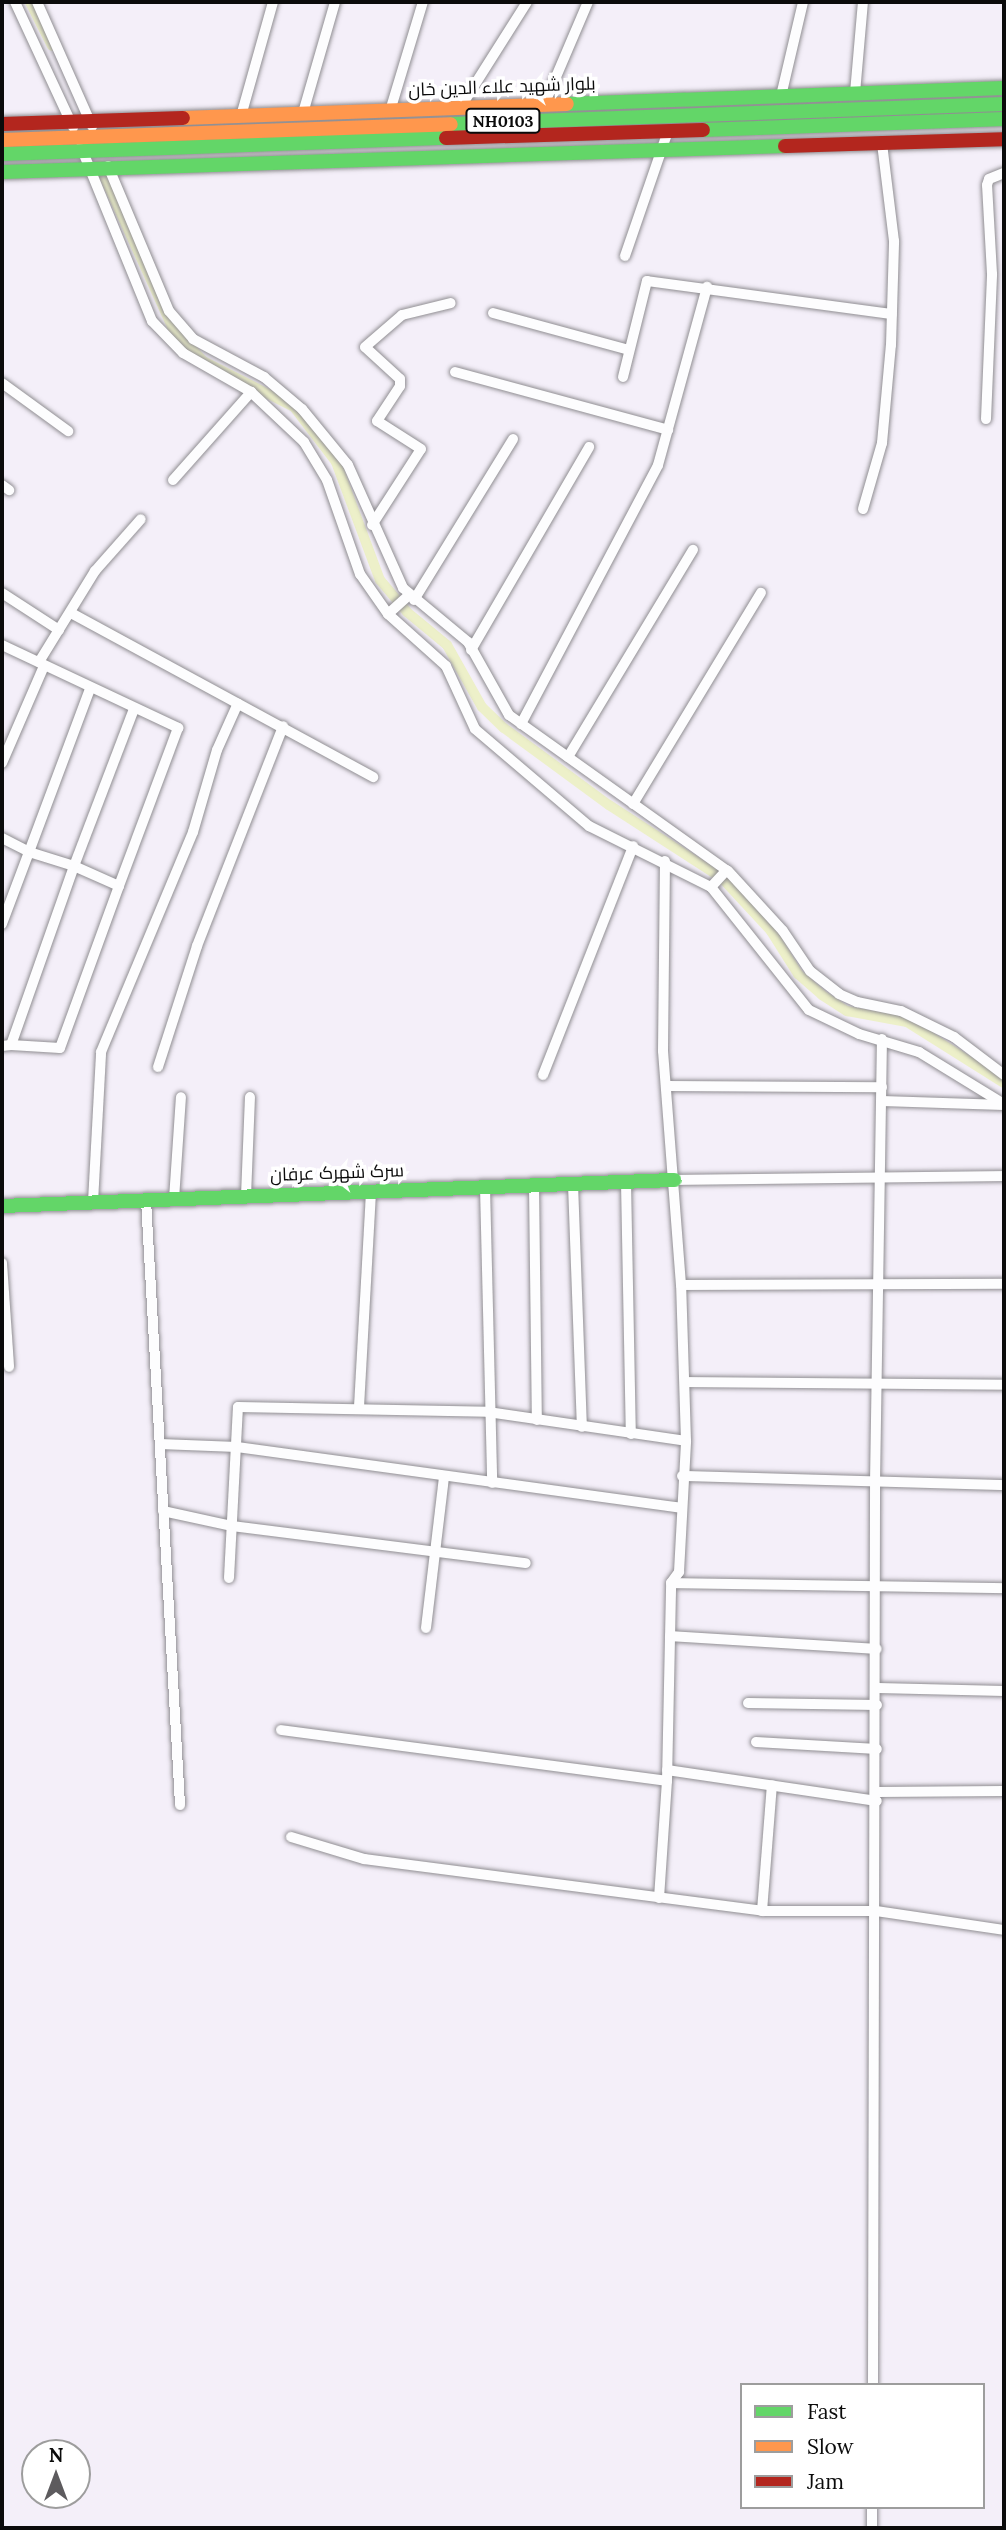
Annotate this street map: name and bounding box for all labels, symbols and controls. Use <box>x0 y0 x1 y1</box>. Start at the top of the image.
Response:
street label: بلوار شهید علاء الدین خان <box>408 73 596 101</box>
road number: NH0103 <box>464 108 542 134</box>
street label: سرک شهرک عرفان <box>270 1160 404 1186</box>
legend <box>740 2383 985 2509</box>
text: Fast <box>807 2398 846 2425</box>
text: Slow <box>807 2433 854 2460</box>
north arrow <box>21 2439 91 2509</box>
text: N <box>49 2443 63 2467</box>
text: Jam <box>807 2468 844 2495</box>

